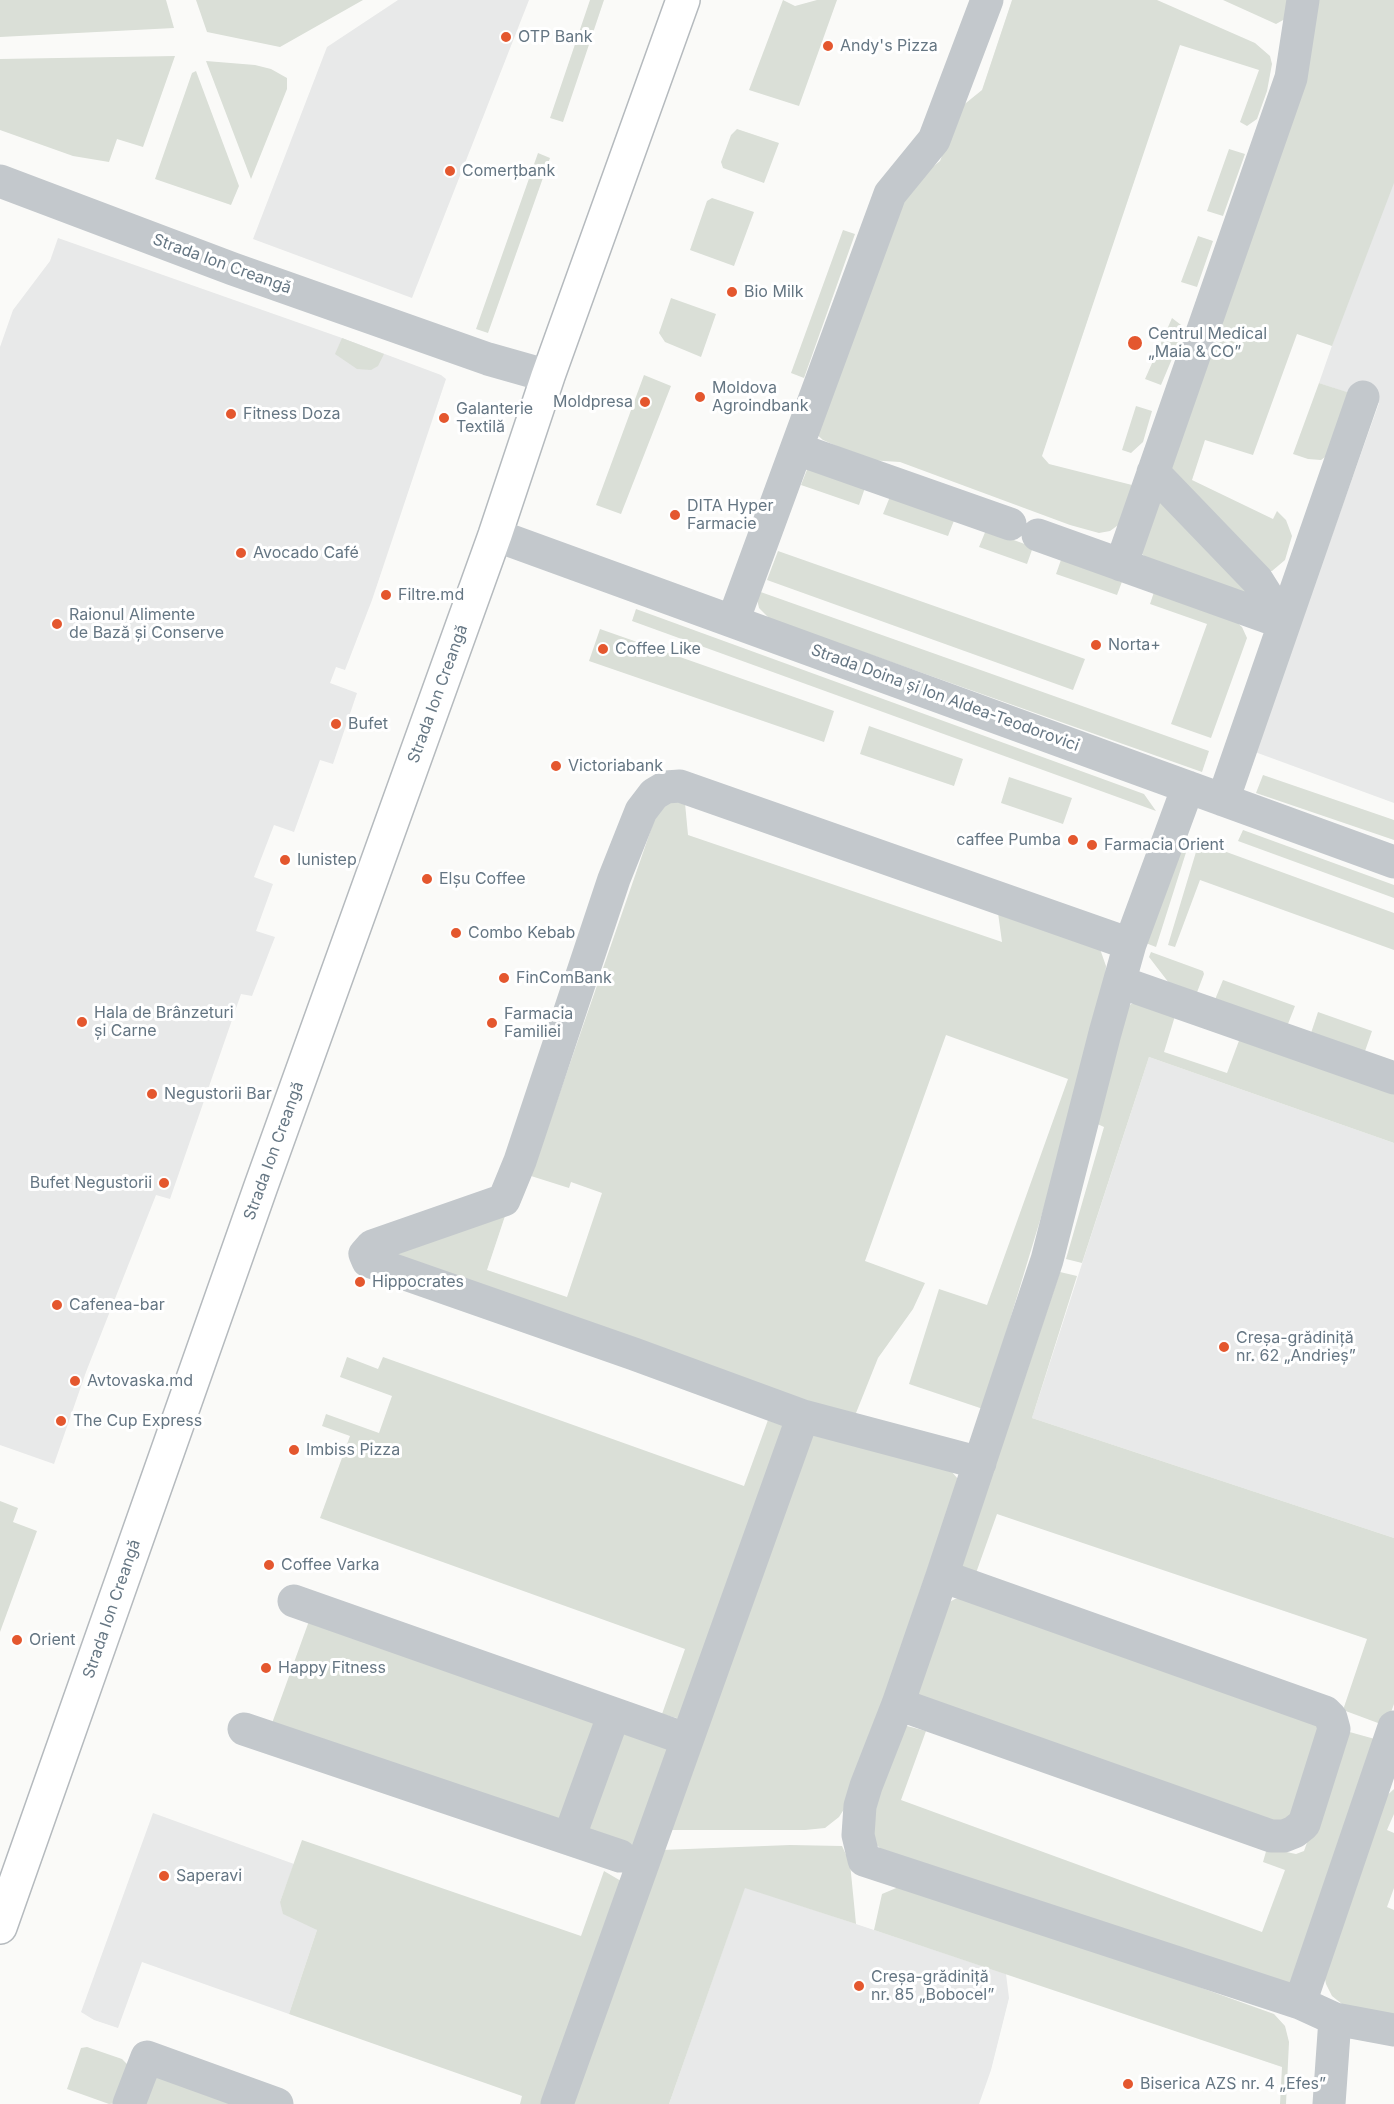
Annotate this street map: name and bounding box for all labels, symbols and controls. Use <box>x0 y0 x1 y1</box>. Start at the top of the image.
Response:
place label: OTP Bank <box>518 27 592 47</box>
marker: OTP Bank <box>499 30 513 44</box>
place label: Andy's Pizza <box>840 36 938 56</box>
marker: Andy's Pizza <box>821 39 835 53</box>
place label: Comerțbank <box>462 161 555 181</box>
marker: Comerțbank <box>443 164 457 178</box>
street label: Strada Ion Creangă <box>150 230 294 298</box>
place label: Bio Milk <box>744 282 803 302</box>
marker: Bio Milk <box>725 285 739 299</box>
place label: Centrul Medical „Maia & CO” <box>1148 324 1267 362</box>
marker: Centrul Medical „Maia & CO” <box>1126 334 1144 352</box>
place label: Moldova Agroindbank <box>712 378 808 416</box>
marker: Moldova Agroindbank <box>693 390 707 404</box>
place label: Moldpresa <box>553 392 633 412</box>
marker: Moldpresa <box>638 395 652 409</box>
place label: Galanterie Textilă <box>456 399 533 437</box>
place label: Fitness Doza <box>243 404 340 424</box>
marker: Fitness Doza <box>224 407 238 421</box>
marker: Galanterie Textilă <box>437 411 451 425</box>
place label: DITA Hyper Farmacie <box>687 496 773 534</box>
marker: DITA Hyper Farmacie <box>668 508 682 522</box>
place label: Avocado Café <box>253 543 359 563</box>
marker: Avocado Café <box>234 546 248 560</box>
place label: Filtre.md <box>398 585 464 605</box>
marker: Filtre.md <box>379 588 393 602</box>
place label: Raionul Alimente de Bază și Conserve <box>69 605 224 643</box>
marker: Raionul Alimente de Bază și Conserve <box>50 617 64 631</box>
street label: Strada Ion Creangă <box>404 622 472 766</box>
place label: Norta+ <box>1108 635 1161 655</box>
marker: Norta+ <box>1089 638 1103 652</box>
place label: Coffee Like <box>615 639 701 659</box>
street label: Strada Doina și Ion Aldea-Teodorovici <box>808 640 1082 756</box>
marker: Coffee Like <box>596 642 610 656</box>
place label: Bufet <box>348 714 388 734</box>
marker: Bufet <box>329 717 343 731</box>
place label: Victoriabank <box>568 756 663 776</box>
marker: Victoriabank <box>549 759 563 773</box>
place label: caffee Pumba <box>956 830 1061 850</box>
marker: caffee Pumba <box>1066 833 1080 847</box>
place label: Farmacia Orient <box>1104 835 1224 855</box>
marker: Farmacia Orient <box>1085 838 1099 852</box>
place label: Iunistep <box>297 850 357 870</box>
marker: Iunistep <box>278 853 292 867</box>
place label: Elșu Coffee <box>439 869 526 889</box>
marker: Elșu Coffee <box>420 872 434 886</box>
place label: Combo Kebab <box>468 923 575 943</box>
marker: Combo Kebab <box>449 926 463 940</box>
place label: FinComBank <box>516 968 612 988</box>
marker: FinComBank <box>497 971 511 985</box>
place label: Hala de Brânzeturi și Carne <box>94 1003 234 1041</box>
place label: Farmacia Familiei <box>504 1004 573 1042</box>
marker: Hala de Brânzeturi și Carne <box>75 1015 89 1029</box>
marker: Farmacia Familiei <box>485 1016 499 1030</box>
street label: Strada Ion Creangă <box>240 1079 308 1223</box>
place label: Negustorii Bar <box>164 1084 272 1104</box>
marker: Negustorii Bar <box>145 1087 159 1101</box>
place label: Bufet Negustorii <box>30 1173 152 1193</box>
marker: Bufet Negustorii <box>157 1176 171 1190</box>
place label: Hippocrates <box>372 1272 464 1292</box>
marker: Hippocrates <box>353 1275 367 1289</box>
place label: Cafenea-bar <box>69 1295 165 1315</box>
marker: Cafenea-bar <box>50 1298 64 1312</box>
place label: Creșa-grădiniță nr. 62 „Andrieș” <box>1236 1328 1356 1366</box>
marker: Creșa-grădiniță nr. 62 „Andrieș” <box>1217 1340 1231 1354</box>
place label: Avtovaska.md <box>87 1371 193 1391</box>
marker: Avtovaska.md <box>68 1374 82 1388</box>
place label: The Cup Express <box>73 1411 202 1431</box>
marker: The Cup Express <box>54 1414 68 1428</box>
place label: Imbiss Pizza <box>306 1440 400 1460</box>
marker: Imbiss Pizza <box>287 1443 301 1457</box>
street label: Strada Ion Creangă <box>79 1537 145 1681</box>
place label: Coffee Varka <box>281 1555 379 1575</box>
marker: Coffee Varka <box>262 1558 276 1572</box>
place label: Orient <box>29 1630 75 1650</box>
marker: Orient <box>10 1633 24 1647</box>
place label: Happy Fitness <box>278 1658 386 1678</box>
marker: Happy Fitness <box>259 1661 273 1675</box>
place label: Saperavi <box>176 1866 242 1886</box>
marker: Saperavi <box>157 1869 171 1883</box>
place label: Creșa-grădiniță nr. 85 „Bobocel” <box>871 1967 994 2005</box>
marker: Creșa-grădiniță nr. 85 „Bobocel” <box>852 1979 866 1993</box>
place label: Biserica AZS nr. 4 „Efes” <box>1140 2074 1326 2094</box>
marker: Biserica AZS nr. 4 „Efes” <box>1121 2077 1135 2091</box>

